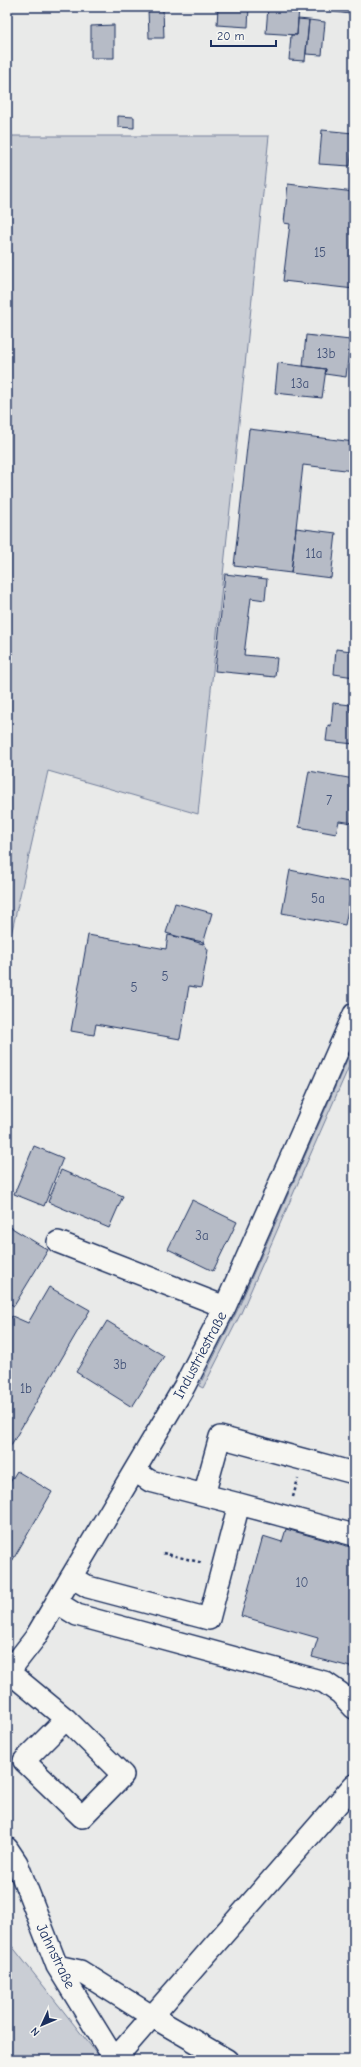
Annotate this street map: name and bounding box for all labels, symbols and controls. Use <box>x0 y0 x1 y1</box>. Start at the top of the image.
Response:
scale bar <box>211 22 276 48</box>
text: 20 m <box>217 29 245 43</box>
house number: 15 <box>314 245 326 260</box>
house number: 13b <box>317 346 335 361</box>
house number: 13a <box>291 376 309 391</box>
house number: 11a <box>305 546 323 561</box>
house number: 7 <box>326 793 332 808</box>
house number: 5a <box>311 891 325 906</box>
house number: 5 <box>161 969 169 984</box>
house number: 5 <box>130 980 138 995</box>
house number: 3a <box>195 1228 209 1243</box>
street label: Industriestraße <box>169 1308 231 1402</box>
house number: 3b <box>113 1357 127 1372</box>
house number: 1b <box>20 1381 32 1396</box>
house number: 10 <box>295 1575 309 1590</box>
street label: Jahnstraße <box>33 1920 80 1992</box>
north arrow <box>22 2005 62 2045</box>
text: N <box>28 2024 42 2039</box>

